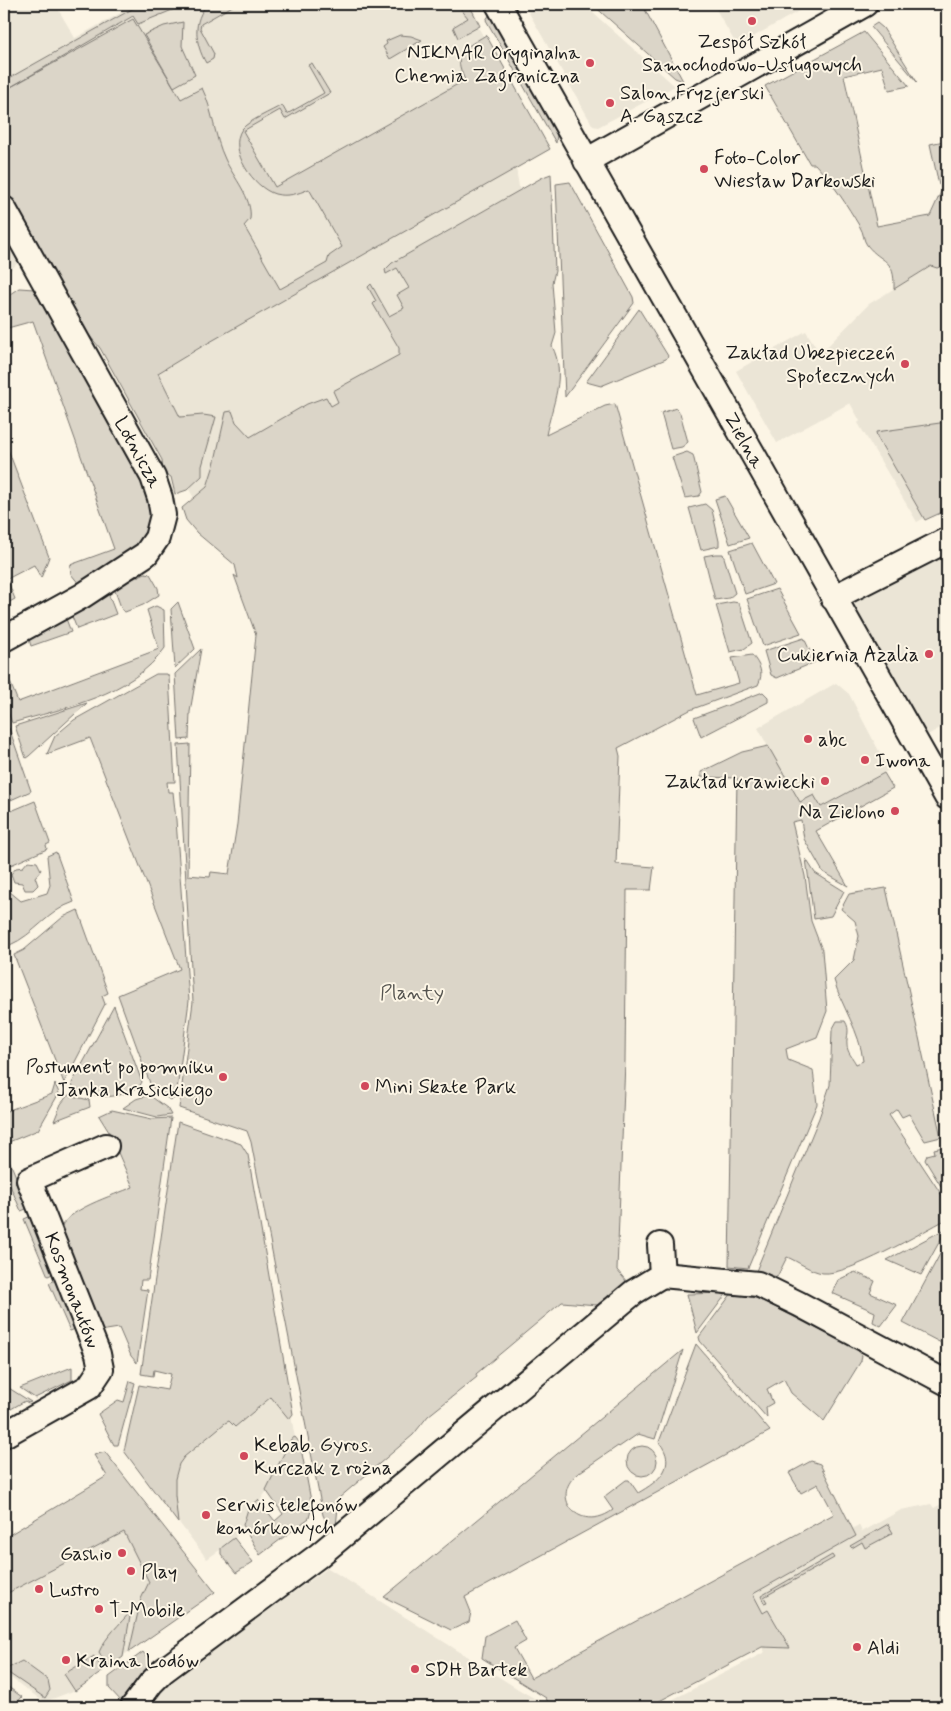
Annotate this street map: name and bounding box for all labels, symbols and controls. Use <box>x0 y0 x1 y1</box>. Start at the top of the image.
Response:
marker: Zespół Szkół Samochodowo-Usługowych <box>746 15 758 27</box>
place label: Zespół Szkół Samochodowo-Usługowych <box>642 29 862 79</box>
place label: NIKMAR Oryginalna Chemia Zagraniczna <box>394 40 581 92</box>
marker: NIKMAR Oryginalna Chemia Zagraniczna <box>584 57 596 69</box>
place label: Salon Fryzjerski A. Gąszcz <box>620 80 764 130</box>
marker: Salon Fryzjerski A. Gąszcz <box>604 97 616 109</box>
place label: Foto-Color Wiesław Darkowski <box>714 145 875 195</box>
marker: Foto-Color Wiesław Darkowski <box>698 163 710 175</box>
place label: Zakład Ubezpieczeń Społecznych <box>725 340 895 390</box>
marker: Zakład Ubezpieczeń Społecznych <box>899 358 911 370</box>
street label: Zielna <box>717 408 771 475</box>
street label: Lotnicza <box>107 412 168 493</box>
place label: Cukiernia Azalia <box>777 642 919 669</box>
marker: Cukiernia Azalia <box>923 648 935 660</box>
place label: abc <box>818 727 847 754</box>
marker: abc <box>802 733 814 745</box>
place label: Iwona <box>875 748 931 775</box>
marker: Iwona <box>859 754 871 766</box>
place label: Zakład krawiecki <box>664 769 815 796</box>
marker: Zakład krawiecki <box>819 775 831 787</box>
place label: Na Zielono <box>799 799 885 826</box>
marker: Na Zielono <box>889 805 901 817</box>
park label: Planty <box>380 980 444 1007</box>
place label: Postument po pomniku Janka Krasickiego <box>26 1054 213 1105</box>
marker: Postument po pomniku Janka Krasickiego <box>217 1071 229 1083</box>
place label: Mini Skate Park <box>375 1074 516 1101</box>
marker: Mini Skate Park <box>359 1080 371 1092</box>
street label: Kosmonautów <box>37 1229 106 1353</box>
place label: Kebab. Gyros. Kurczak z rożna <box>254 1432 392 1482</box>
marker: Kebab. Gyros. Kurczak z rożna <box>238 1450 250 1462</box>
place label: Serwis telefonów komórkowych <box>216 1492 358 1542</box>
marker: Serwis telefonów komórkowych <box>200 1509 212 1521</box>
place label: Gashio <box>60 1541 112 1568</box>
marker: Gashio <box>116 1547 128 1559</box>
place label: Play <box>141 1559 177 1586</box>
marker: Play <box>125 1565 137 1577</box>
place label: Lustro <box>49 1577 100 1604</box>
marker: Lustro <box>33 1583 45 1595</box>
place label: T-Mobile <box>109 1597 185 1624</box>
marker: T-Mobile <box>93 1603 105 1615</box>
place label: Aldi <box>867 1635 900 1662</box>
marker: Aldi <box>851 1641 863 1653</box>
place label: Kraina Lodów <box>76 1648 199 1675</box>
marker: Kraina Lodów <box>60 1654 72 1666</box>
place label: SDH Bartek <box>425 1657 527 1684</box>
marker: SDH Bartek <box>409 1663 421 1675</box>

